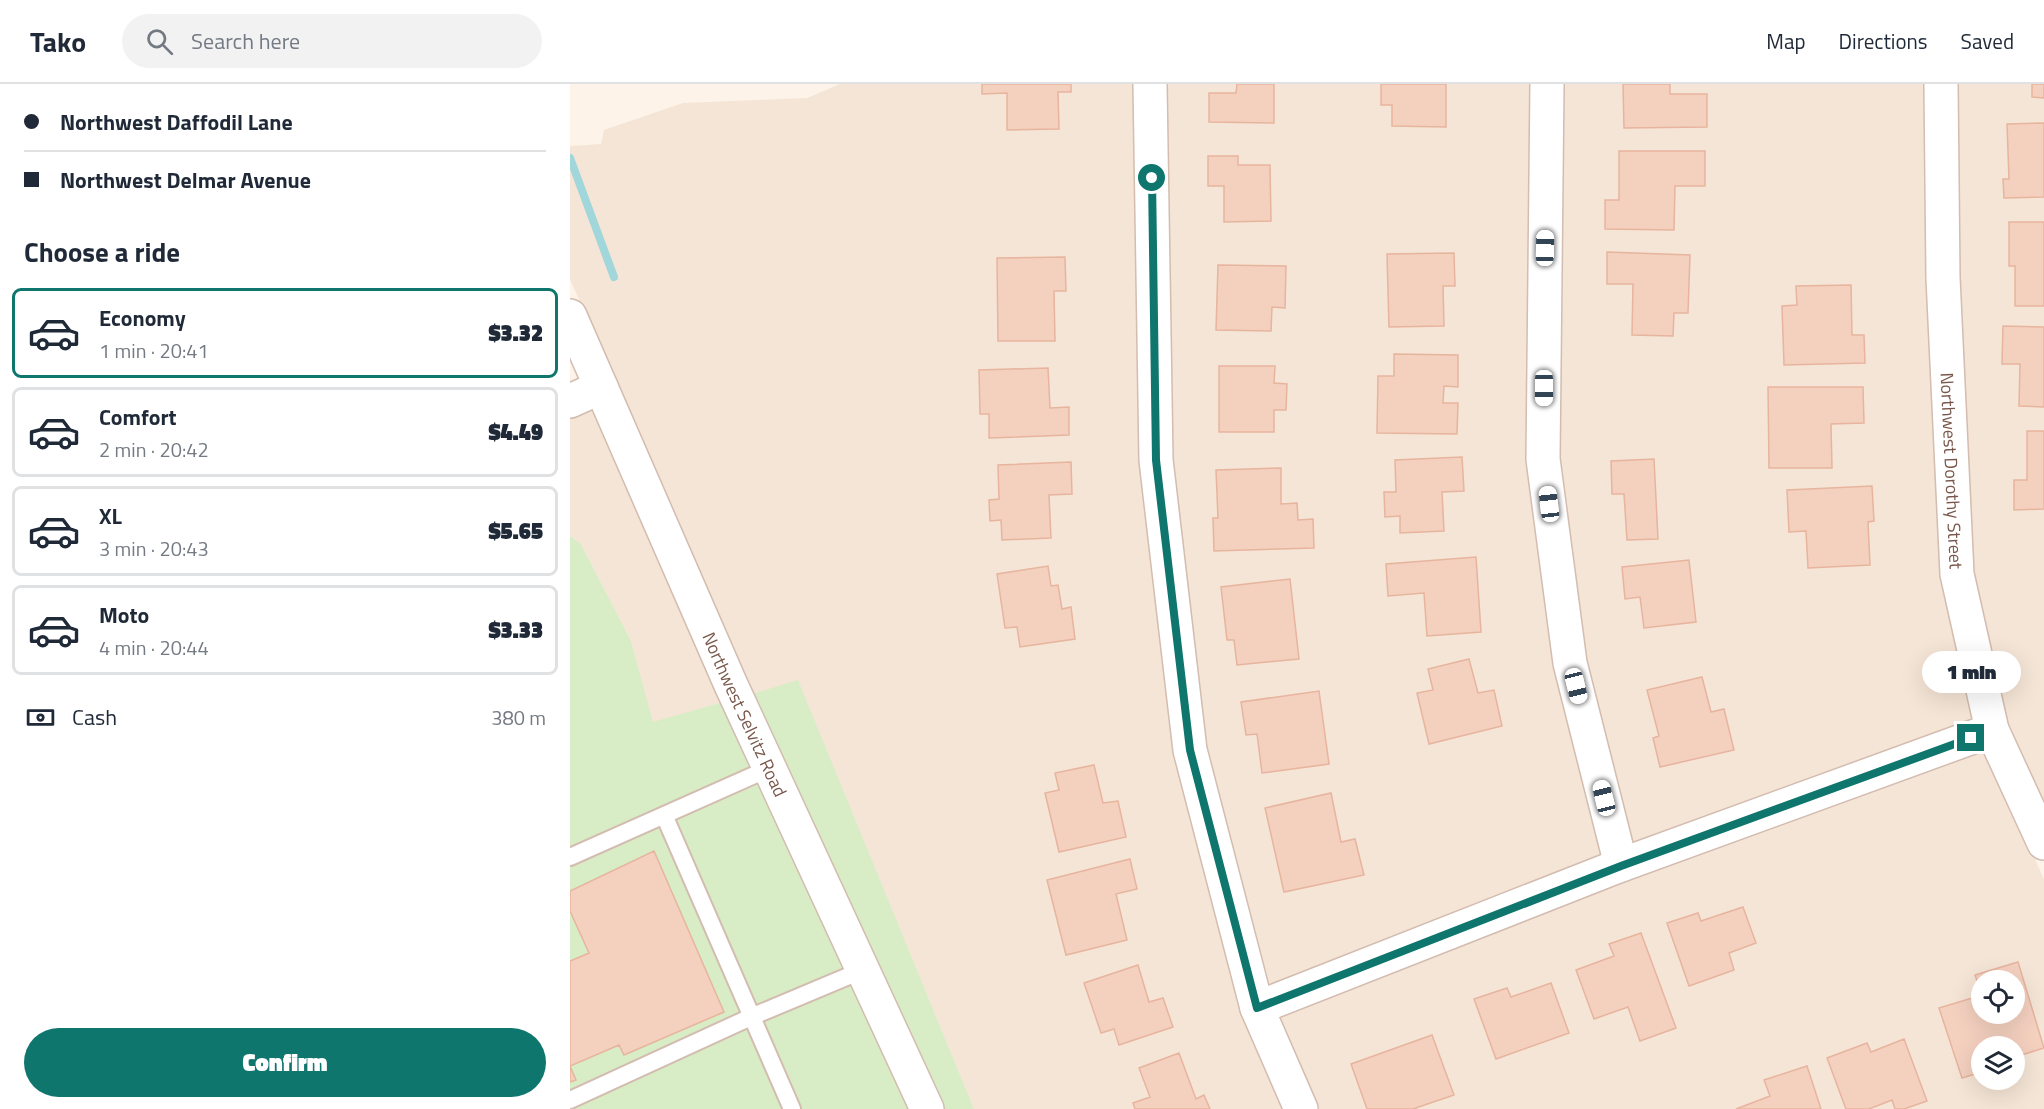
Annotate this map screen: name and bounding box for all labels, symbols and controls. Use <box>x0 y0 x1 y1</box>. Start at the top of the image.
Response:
search box <box>122 14 542 68</box>
text: Tako <box>30 20 86 63</box>
text: Search here <box>191 24 300 58</box>
icon: search <box>143 25 176 58</box>
text: Map <box>1766 25 1806 57</box>
text: Directions <box>1839 25 1928 57</box>
text: Saved <box>1961 25 2014 57</box>
text: Northwest Daffodil Lane <box>60 105 293 139</box>
text: Northwest Delmar Avenue <box>60 163 311 197</box>
route start <box>1138 164 1165 191</box>
car <box>1536 230 1554 266</box>
text: Choose a ride <box>24 231 180 272</box>
text: Economy <box>99 301 186 335</box>
icon: car <box>27 306 81 360</box>
text: $3.32 <box>488 316 543 350</box>
text: 1 min · 20:41 <box>99 335 209 366</box>
car <box>1535 370 1553 406</box>
street label: Northwest Dorothy Street <box>1934 372 1970 570</box>
text: Comfort <box>99 400 177 434</box>
icon: car <box>27 405 81 459</box>
text: $4.49 <box>488 415 543 449</box>
text: 2 min · 20:42 <box>99 434 209 465</box>
car <box>1538 485 1560 523</box>
text: XL <box>99 499 122 533</box>
icon: car <box>27 504 81 558</box>
text: $5.65 <box>488 514 543 548</box>
text: 3 min · 20:43 <box>99 533 209 564</box>
text: Moto <box>99 598 149 632</box>
icon: car <box>27 603 81 657</box>
text: $3.33 <box>488 613 543 647</box>
street label: Northwest Selvitz Road <box>696 628 794 801</box>
text: 4 min · 20:44 <box>99 632 209 663</box>
callout: 1 min <box>1922 651 2020 693</box>
text: 1 min <box>1947 656 1996 687</box>
car <box>1563 666 1589 706</box>
text: Cash <box>72 700 117 734</box>
icon: cash <box>24 701 57 734</box>
text: 380 m <box>491 702 546 733</box>
route end <box>1957 724 1984 751</box>
car <box>1591 778 1617 818</box>
map controls <box>1971 970 2025 1090</box>
button: locate <box>1971 970 2025 1024</box>
button: Confirm <box>24 1028 546 1097</box>
button: layers <box>1971 1036 2025 1090</box>

